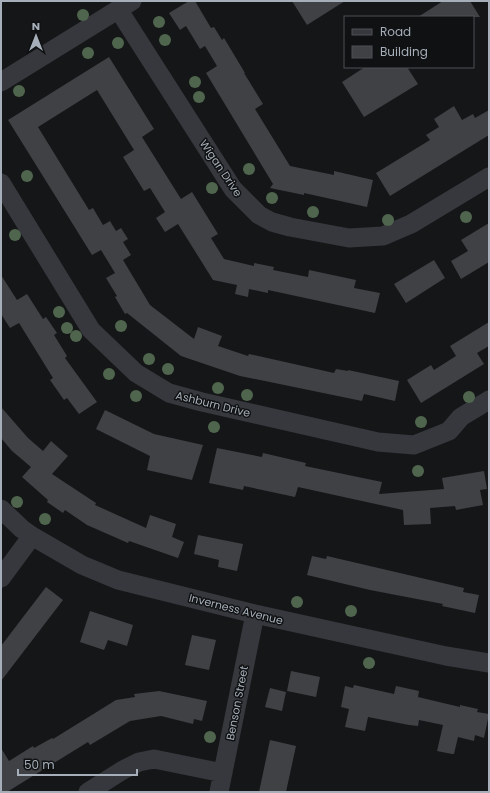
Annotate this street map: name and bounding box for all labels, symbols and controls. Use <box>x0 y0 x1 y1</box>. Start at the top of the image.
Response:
north arrow <box>16 16 56 56</box>
legend <box>344 16 474 68</box>
text: N <box>32 18 40 34</box>
text: Road <box>380 23 411 40</box>
text: Building <box>380 43 428 60</box>
street label: Wigan Drive <box>196 136 246 200</box>
street label: Ashburn Drive <box>174 387 252 421</box>
street label: Inverness Avenue <box>187 590 285 628</box>
street label: Benson Street <box>222 664 252 742</box>
scale bar <box>18 751 137 777</box>
text: 50 m <box>24 756 55 773</box>

